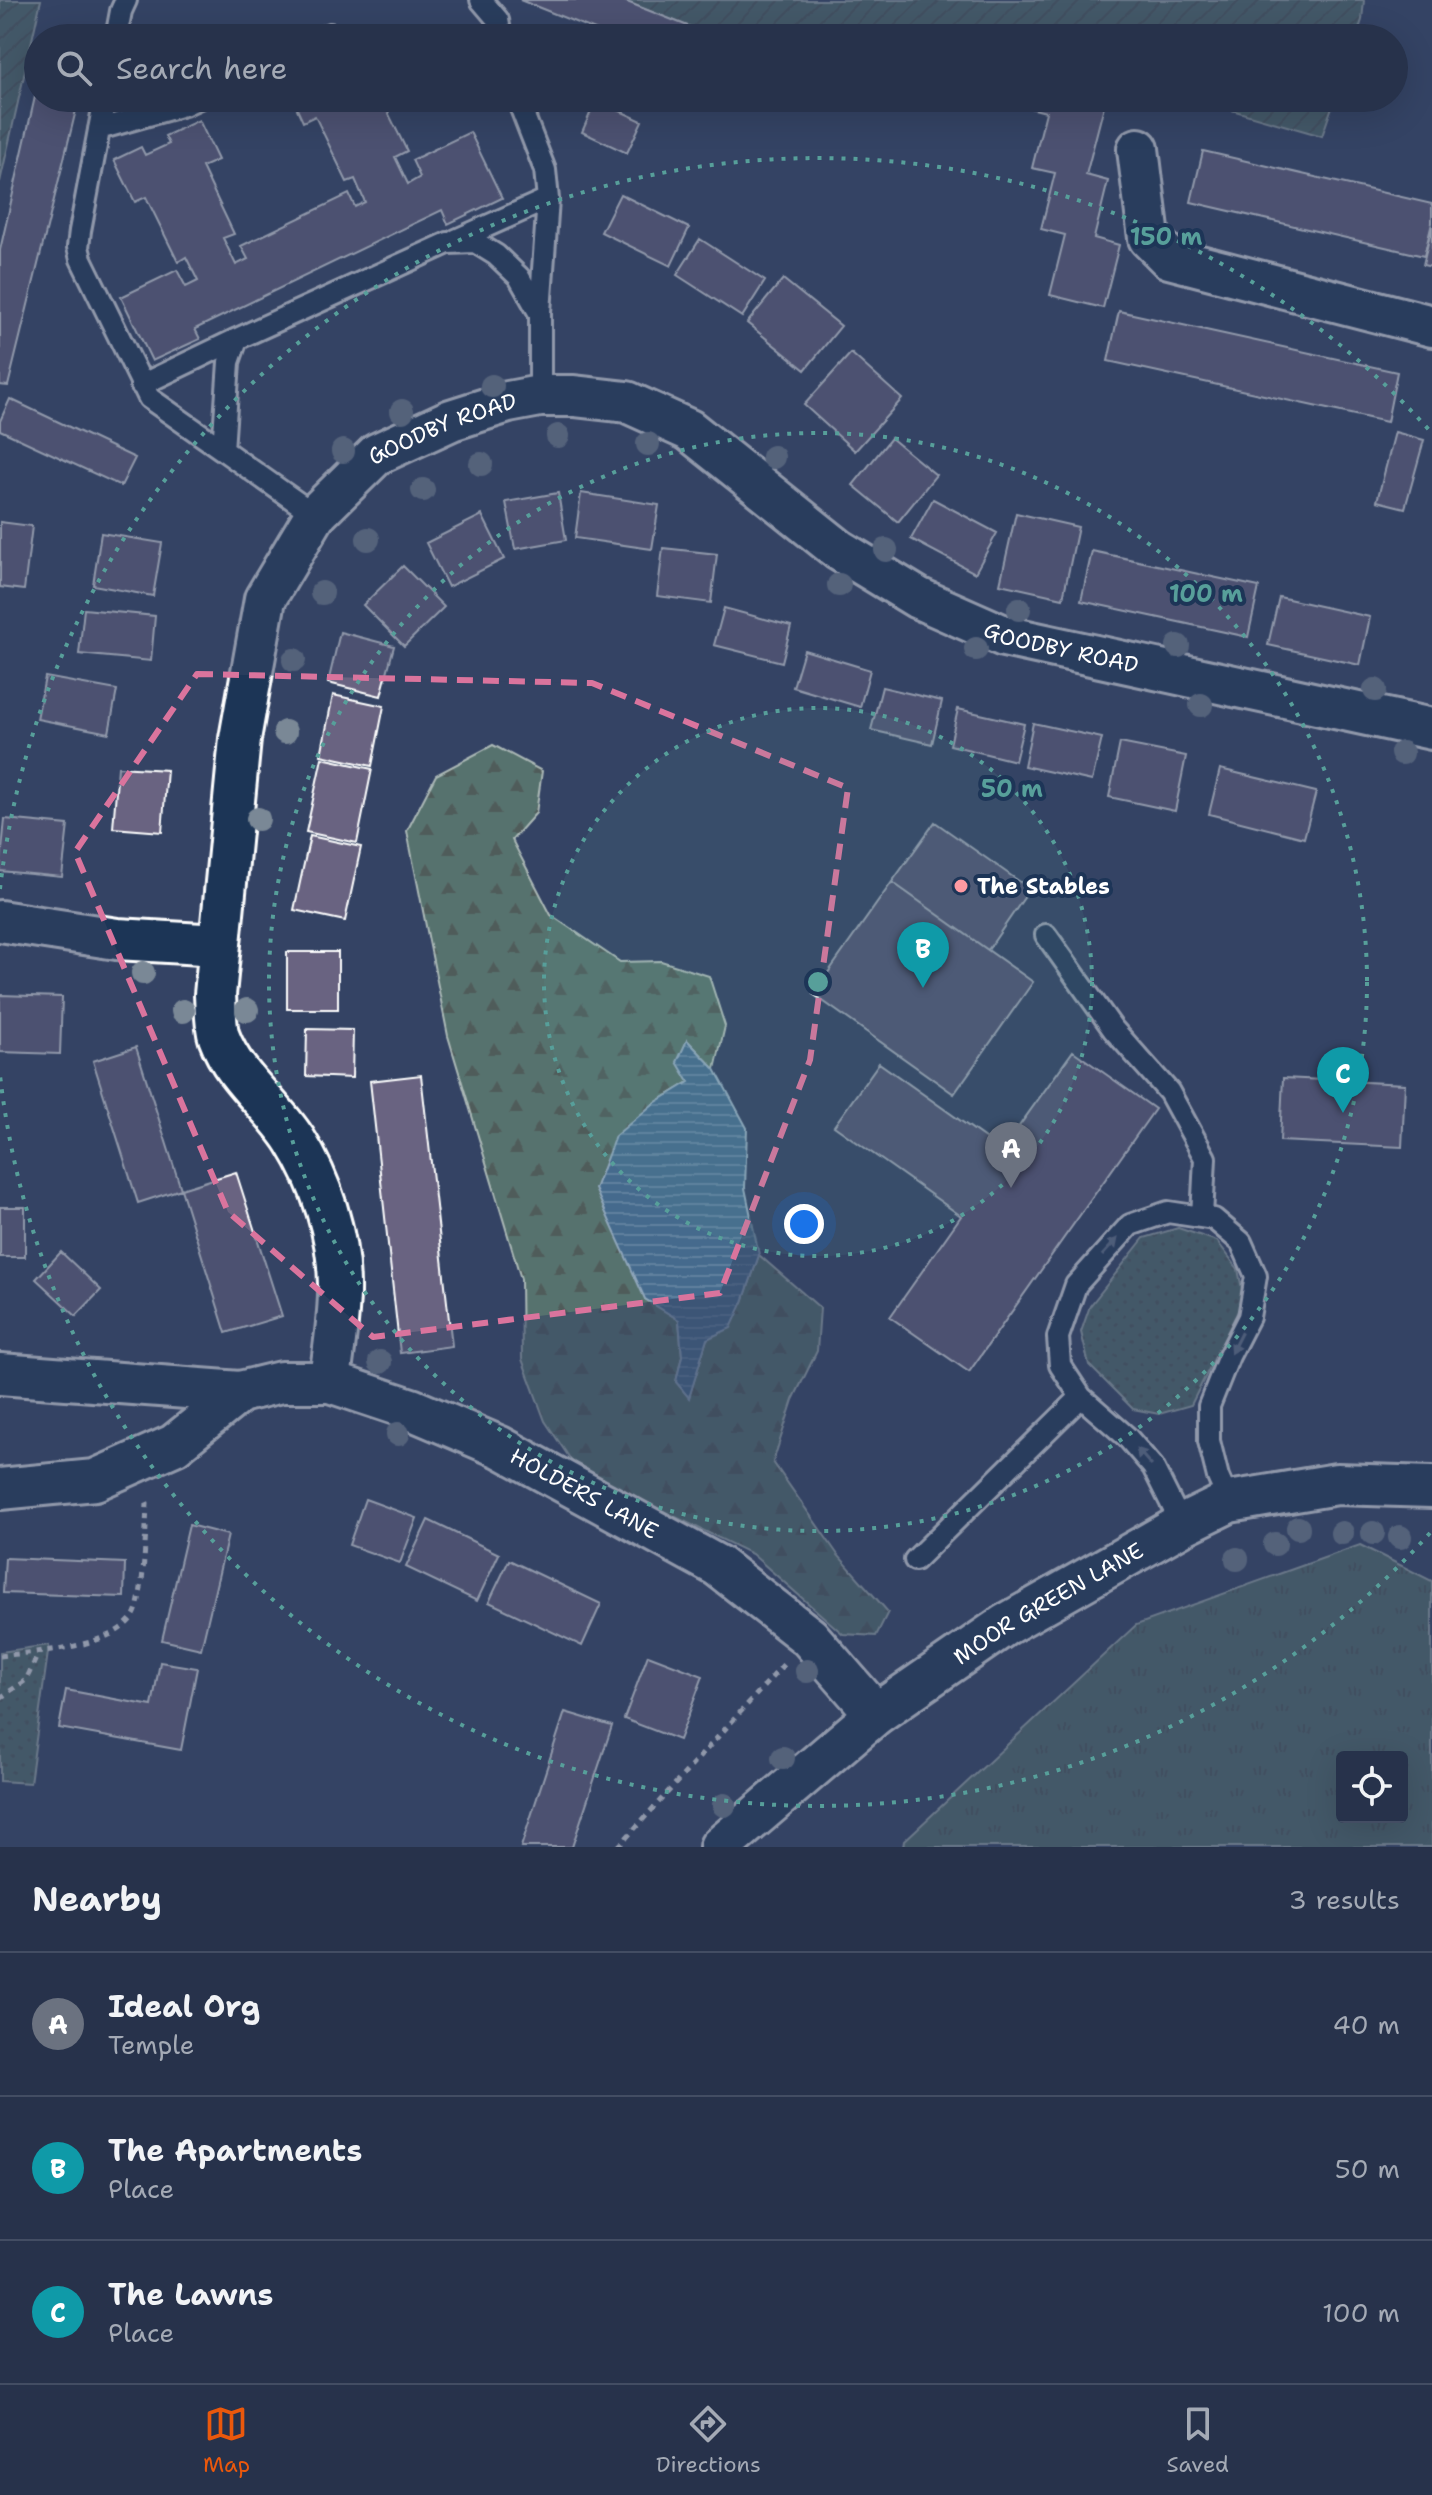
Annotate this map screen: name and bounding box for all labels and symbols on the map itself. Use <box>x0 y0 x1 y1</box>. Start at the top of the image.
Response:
text: 150 m <box>1130 221 1202 253</box>
street label: GOODBY ROAD <box>360 386 518 471</box>
text: 100 m <box>1169 578 1243 610</box>
street label: GOODBY ROAD <box>979 614 1141 679</box>
text: 50 m <box>981 773 1043 805</box>
place label: The Stables <box>977 872 1110 901</box>
marker: The Stables <box>952 877 970 895</box>
pin: B <box>897 922 949 988</box>
centre of rings <box>804 968 832 996</box>
pin: C <box>1317 1047 1369 1113</box>
pin: A <box>985 1122 1037 1188</box>
your location <box>784 1204 824 1244</box>
one-way arrow <box>1101 1238 1119 1257</box>
one-way arrow <box>1229 1331 1243 1354</box>
street label: HOLDERS LANE <box>505 1441 664 1545</box>
one-way arrow <box>1136 1448 1154 1467</box>
street label: MOOR GREEN LANE <box>948 1535 1148 1671</box>

